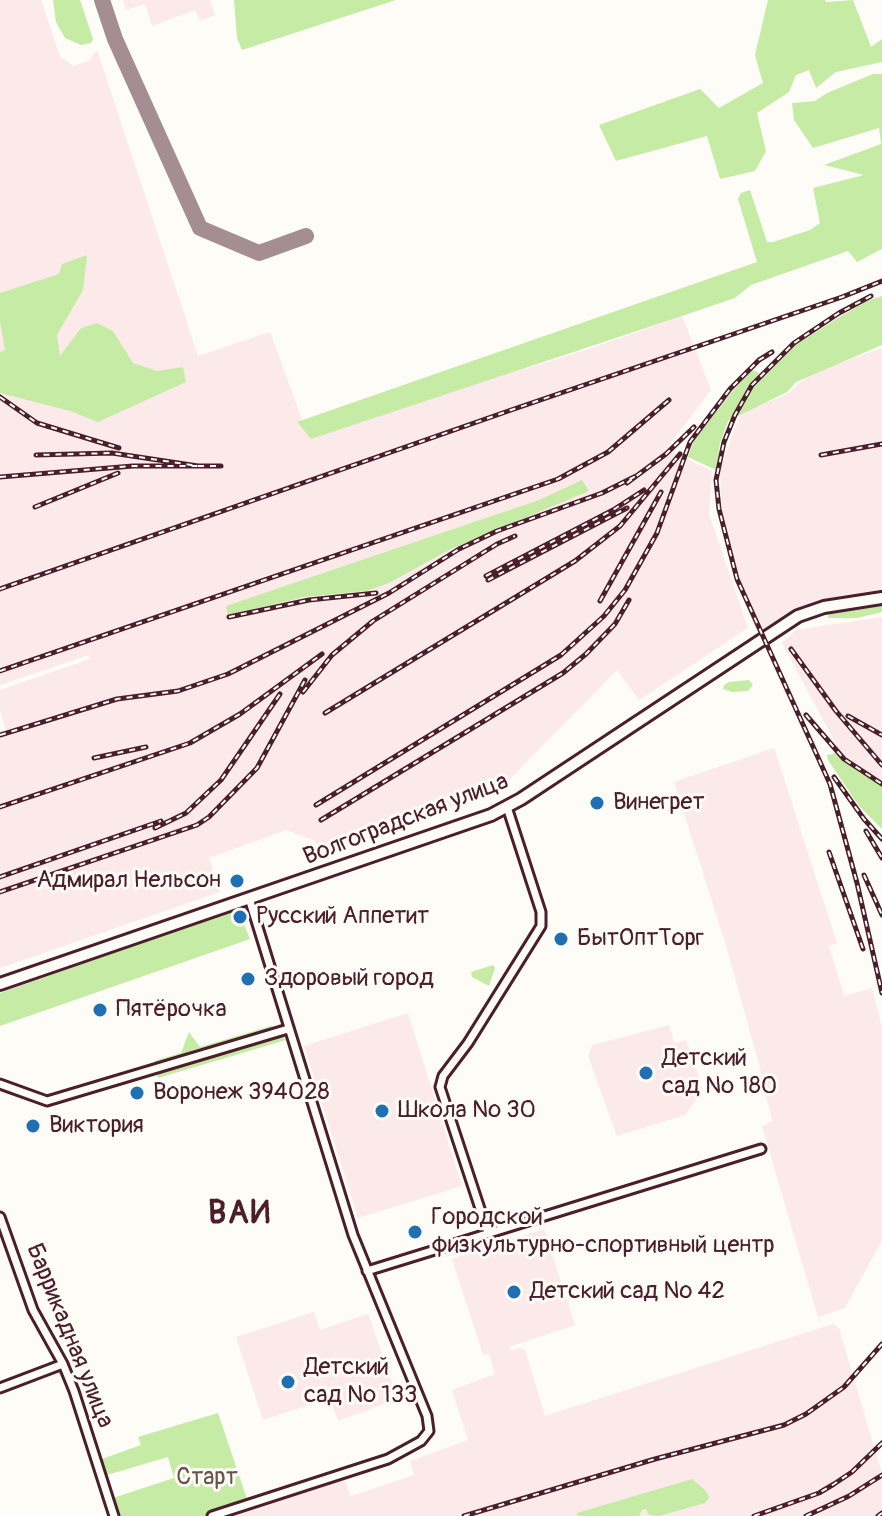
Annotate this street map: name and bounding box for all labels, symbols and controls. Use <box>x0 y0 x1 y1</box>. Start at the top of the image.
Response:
street label: Волгоградская улица <box>299 768 513 872</box>
place label: Винегрет <box>613 789 704 817</box>
marker: Винегрет <box>588 794 606 812</box>
place label: Адмирал Нельсон <box>36 867 221 895</box>
marker: Адмирал Нельсон <box>228 872 246 890</box>
place label: Русский Аппетит <box>256 903 429 931</box>
marker: Русский Аппетит <box>231 908 249 926</box>
place label: БытОптТорг <box>577 925 704 953</box>
marker: БытОптТорг <box>552 930 570 948</box>
place label: Здоровый город <box>264 965 434 993</box>
marker: Здоровый город <box>239 970 257 988</box>
place label: Пятёрочка <box>116 996 227 1024</box>
marker: Пятёрочка <box>91 1001 109 1019</box>
place label: Детский сад № 180 <box>662 1045 777 1101</box>
marker: Детский сад № 180 <box>637 1064 655 1082</box>
place label: Воронеж 394028 <box>153 1079 330 1107</box>
marker: Воронеж 394028 <box>128 1084 146 1102</box>
place label: Школа № 30 <box>398 1097 536 1125</box>
marker: Школа № 30 <box>373 1102 391 1120</box>
place label: Виктория <box>49 1112 144 1140</box>
marker: Виктория <box>24 1117 42 1135</box>
district label: ВАИ <box>208 1196 272 1234</box>
place label: Городской физкультурно-спортивный центр <box>431 1204 775 1260</box>
marker: Городской физкультурно-спортивный центр <box>406 1223 424 1241</box>
street label: Баррикадная улица <box>19 1240 119 1432</box>
place label: Детский сад № 42 <box>530 1278 725 1306</box>
marker: Детский сад № 42 <box>505 1283 523 1301</box>
place label: Детский сад № 133 <box>304 1354 417 1410</box>
marker: Детский сад № 133 <box>279 1373 297 1391</box>
park label: Старт <box>176 1464 238 1492</box>

